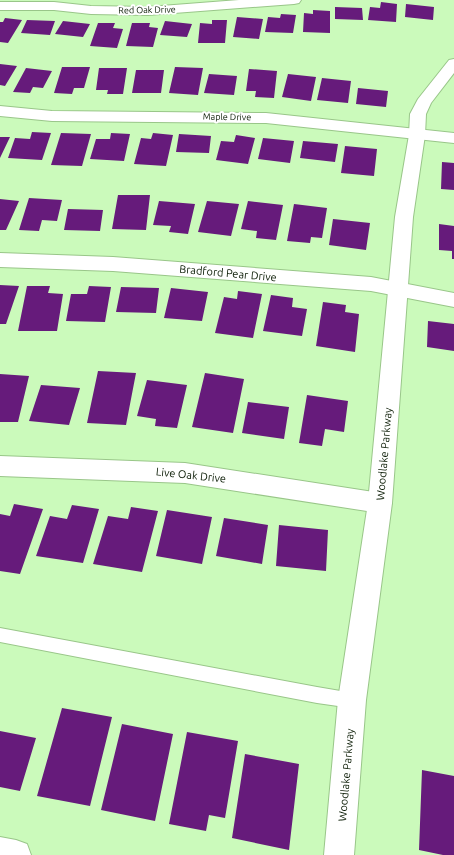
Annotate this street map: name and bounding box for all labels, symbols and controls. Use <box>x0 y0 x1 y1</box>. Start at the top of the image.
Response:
street label: Red Oak Drive <box>118 4 176 16</box>
street label: Maple Drive <box>203 112 251 122</box>
street label: Bradford Pear Drive <box>179 263 277 283</box>
street label: Woodlake Parkway <box>374 406 394 501</box>
street label: Live Oak Drive <box>155 465 227 485</box>
street label: Woodlake Parkway <box>336 727 356 822</box>

